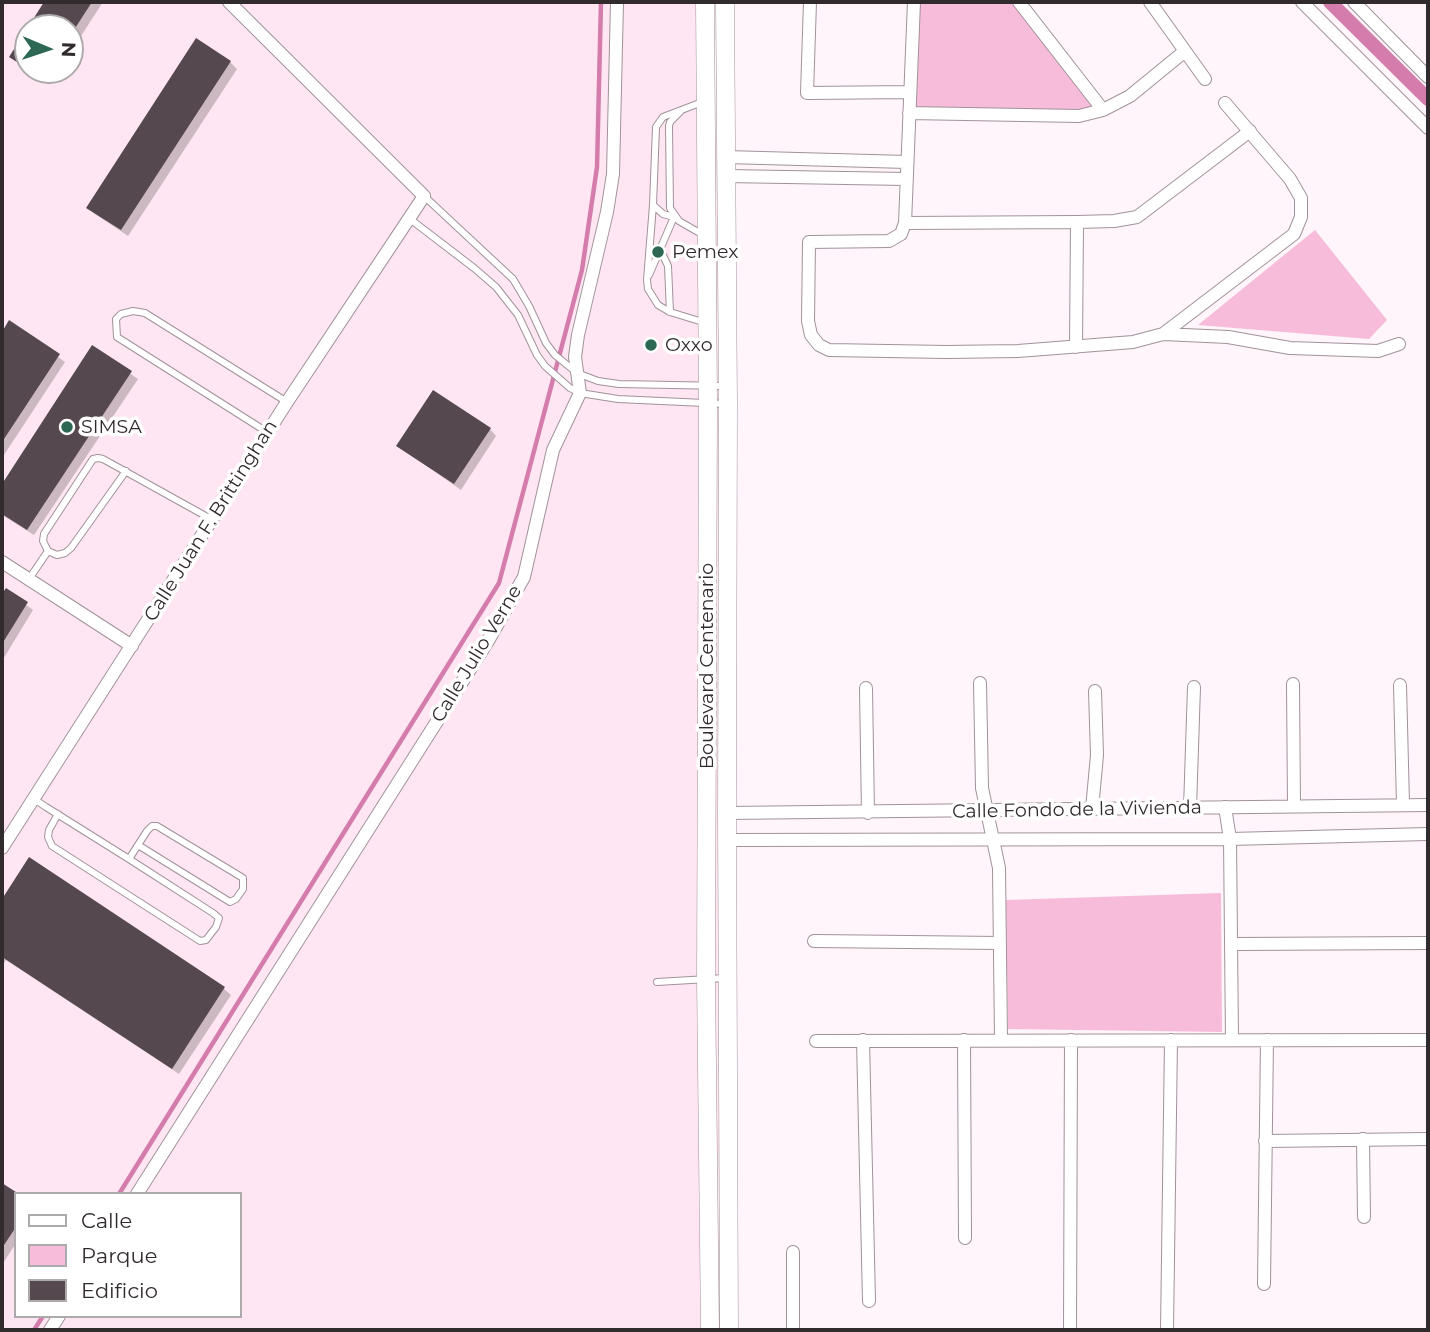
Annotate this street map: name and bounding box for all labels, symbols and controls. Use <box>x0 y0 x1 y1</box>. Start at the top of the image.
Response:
north arrow <box>14 14 84 84</box>
text: N <box>57 42 80 58</box>
place label: Pemex <box>672 241 738 263</box>
marker: Pemex <box>650 244 666 260</box>
place label: Oxxo <box>665 334 713 356</box>
marker: Oxxo <box>643 337 659 353</box>
place label: SIMSA <box>81 416 142 438</box>
street label: Calle Juan F. Brittinghan <box>140 416 282 626</box>
marker: SIMSA <box>59 419 75 435</box>
street label: Boulevard Centenario <box>696 563 718 769</box>
street label: Calle Julio Verne <box>427 581 527 727</box>
street label: Calle Fondo de la Vivienda <box>952 796 1202 824</box>
legend <box>14 1192 242 1318</box>
text: Calle <box>81 1208 132 1233</box>
text: Parque <box>81 1243 157 1268</box>
text: Edificio <box>81 1278 158 1303</box>

